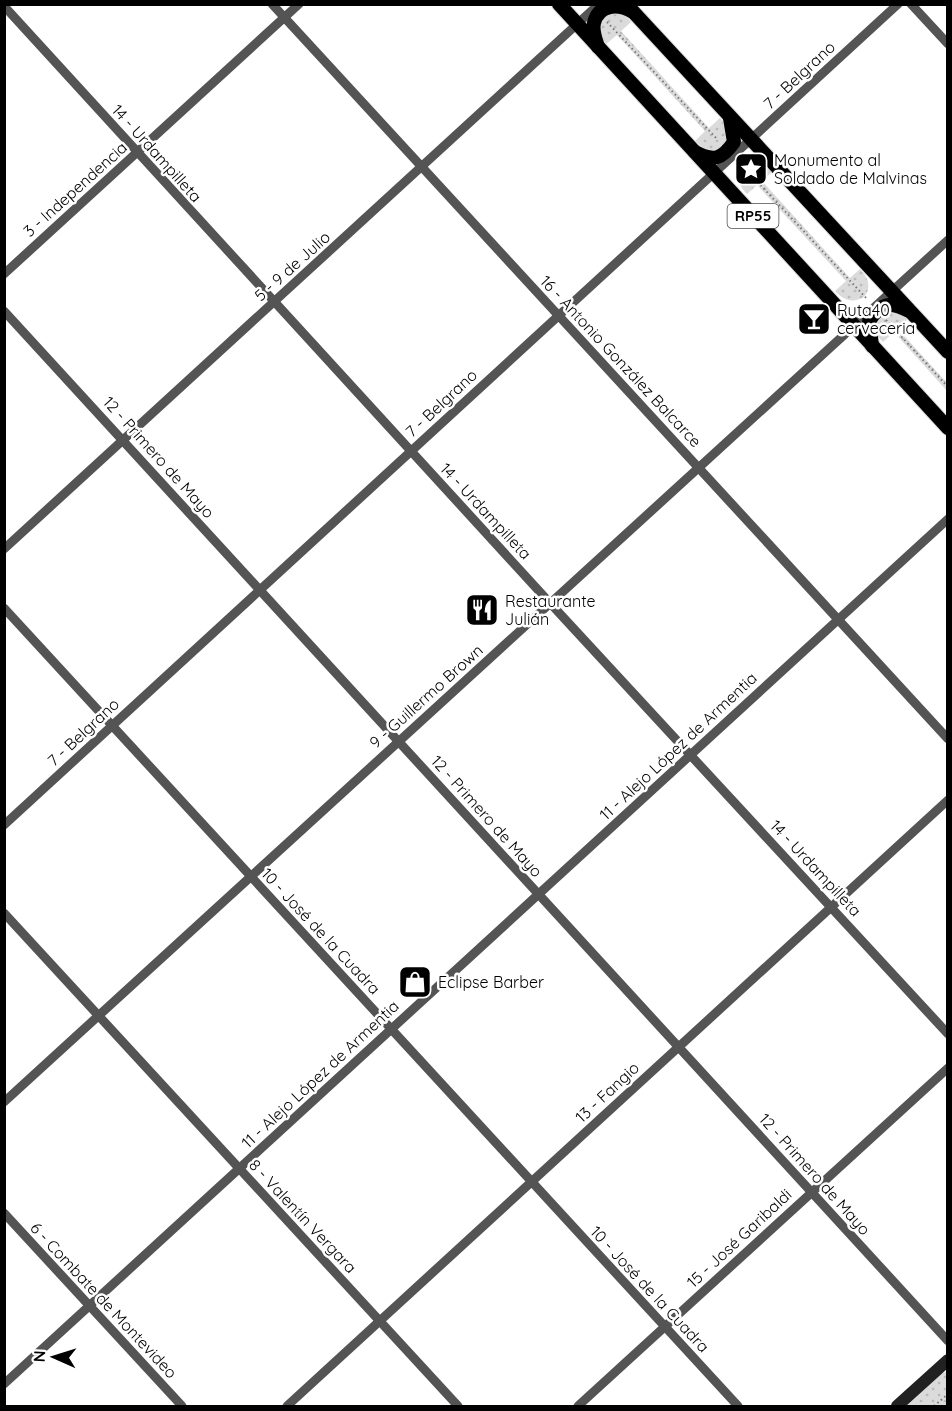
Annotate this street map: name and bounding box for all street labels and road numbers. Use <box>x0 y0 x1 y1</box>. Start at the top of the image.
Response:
street label: 7 - Belgrano <box>759 37 839 113</box>
street label: 14 - Urdampilleta <box>108 100 206 206</box>
street label: 3 - Independencia <box>19 137 131 241</box>
road number: RP55 <box>728 204 778 228</box>
street label: 5 - 9 de Julio <box>250 227 334 305</box>
street label: 16 - Antonio González Balcarce <box>536 271 706 451</box>
street label: 7 - Belgrano <box>401 365 481 441</box>
street label: 12 - Primero de Mayo <box>99 392 219 522</box>
street label: 14 - Urdampilleta <box>436 459 536 563</box>
street label: 9 - Guillermo Brown <box>365 640 487 752</box>
street label: 11 - Alejo López de Armentia <box>595 668 761 824</box>
street label: 7 - Belgrano <box>43 694 123 770</box>
street label: 12 - Primero de Mayo <box>427 751 547 881</box>
street label: 14 - Urdampilleta <box>766 816 866 920</box>
street label: 10 - José de la Cuadra <box>257 864 385 998</box>
street label: 11 - Alejo López de Armentia <box>237 996 403 1152</box>
street label: 13 - Fangio <box>571 1057 643 1127</box>
street label: 12 - Primero de Mayo <box>755 1109 875 1239</box>
street label: 8 - Valentín Vergara <box>245 1155 361 1277</box>
street label: 15 - José Garibaldi <box>682 1184 796 1292</box>
street label: 6 - Combate de Montevideo <box>26 1218 182 1382</box>
street label: 10 - José de la Cuadra <box>586 1222 714 1356</box>

